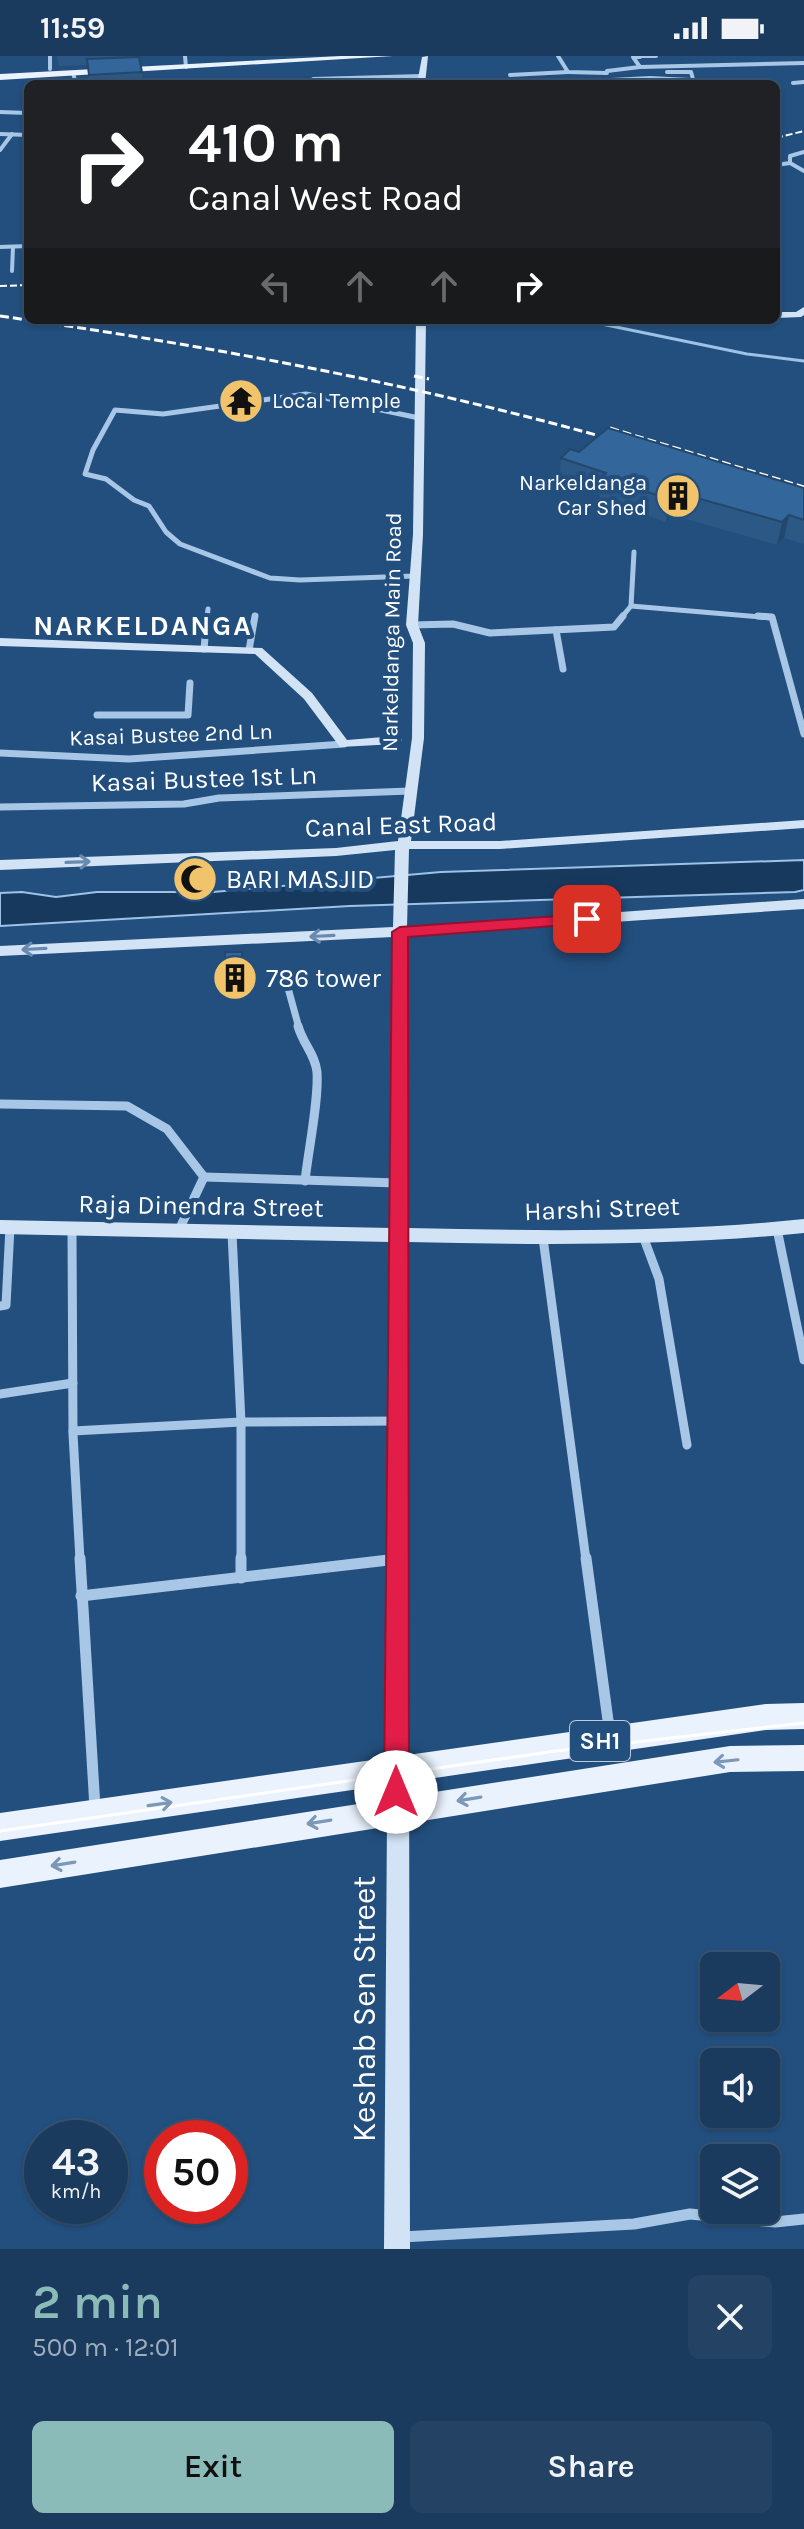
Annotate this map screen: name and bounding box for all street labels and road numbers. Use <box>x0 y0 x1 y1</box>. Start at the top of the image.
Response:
street label: Narkeldanga Main Road <box>377 512 407 752</box>
street label: Kasai Bustee 2nd Ln <box>69 718 273 752</box>
street label: Kasai Bustee 1st Ln <box>90 760 318 798</box>
street label: Canal East Road <box>304 806 498 844</box>
street label: Raja Dinendra Street <box>78 1188 324 1224</box>
street label: Harshi Street <box>524 1191 681 1227</box>
road number: SH1 <box>570 1721 630 1761</box>
street label: Keshab Sen Street <box>346 1876 383 2142</box>

